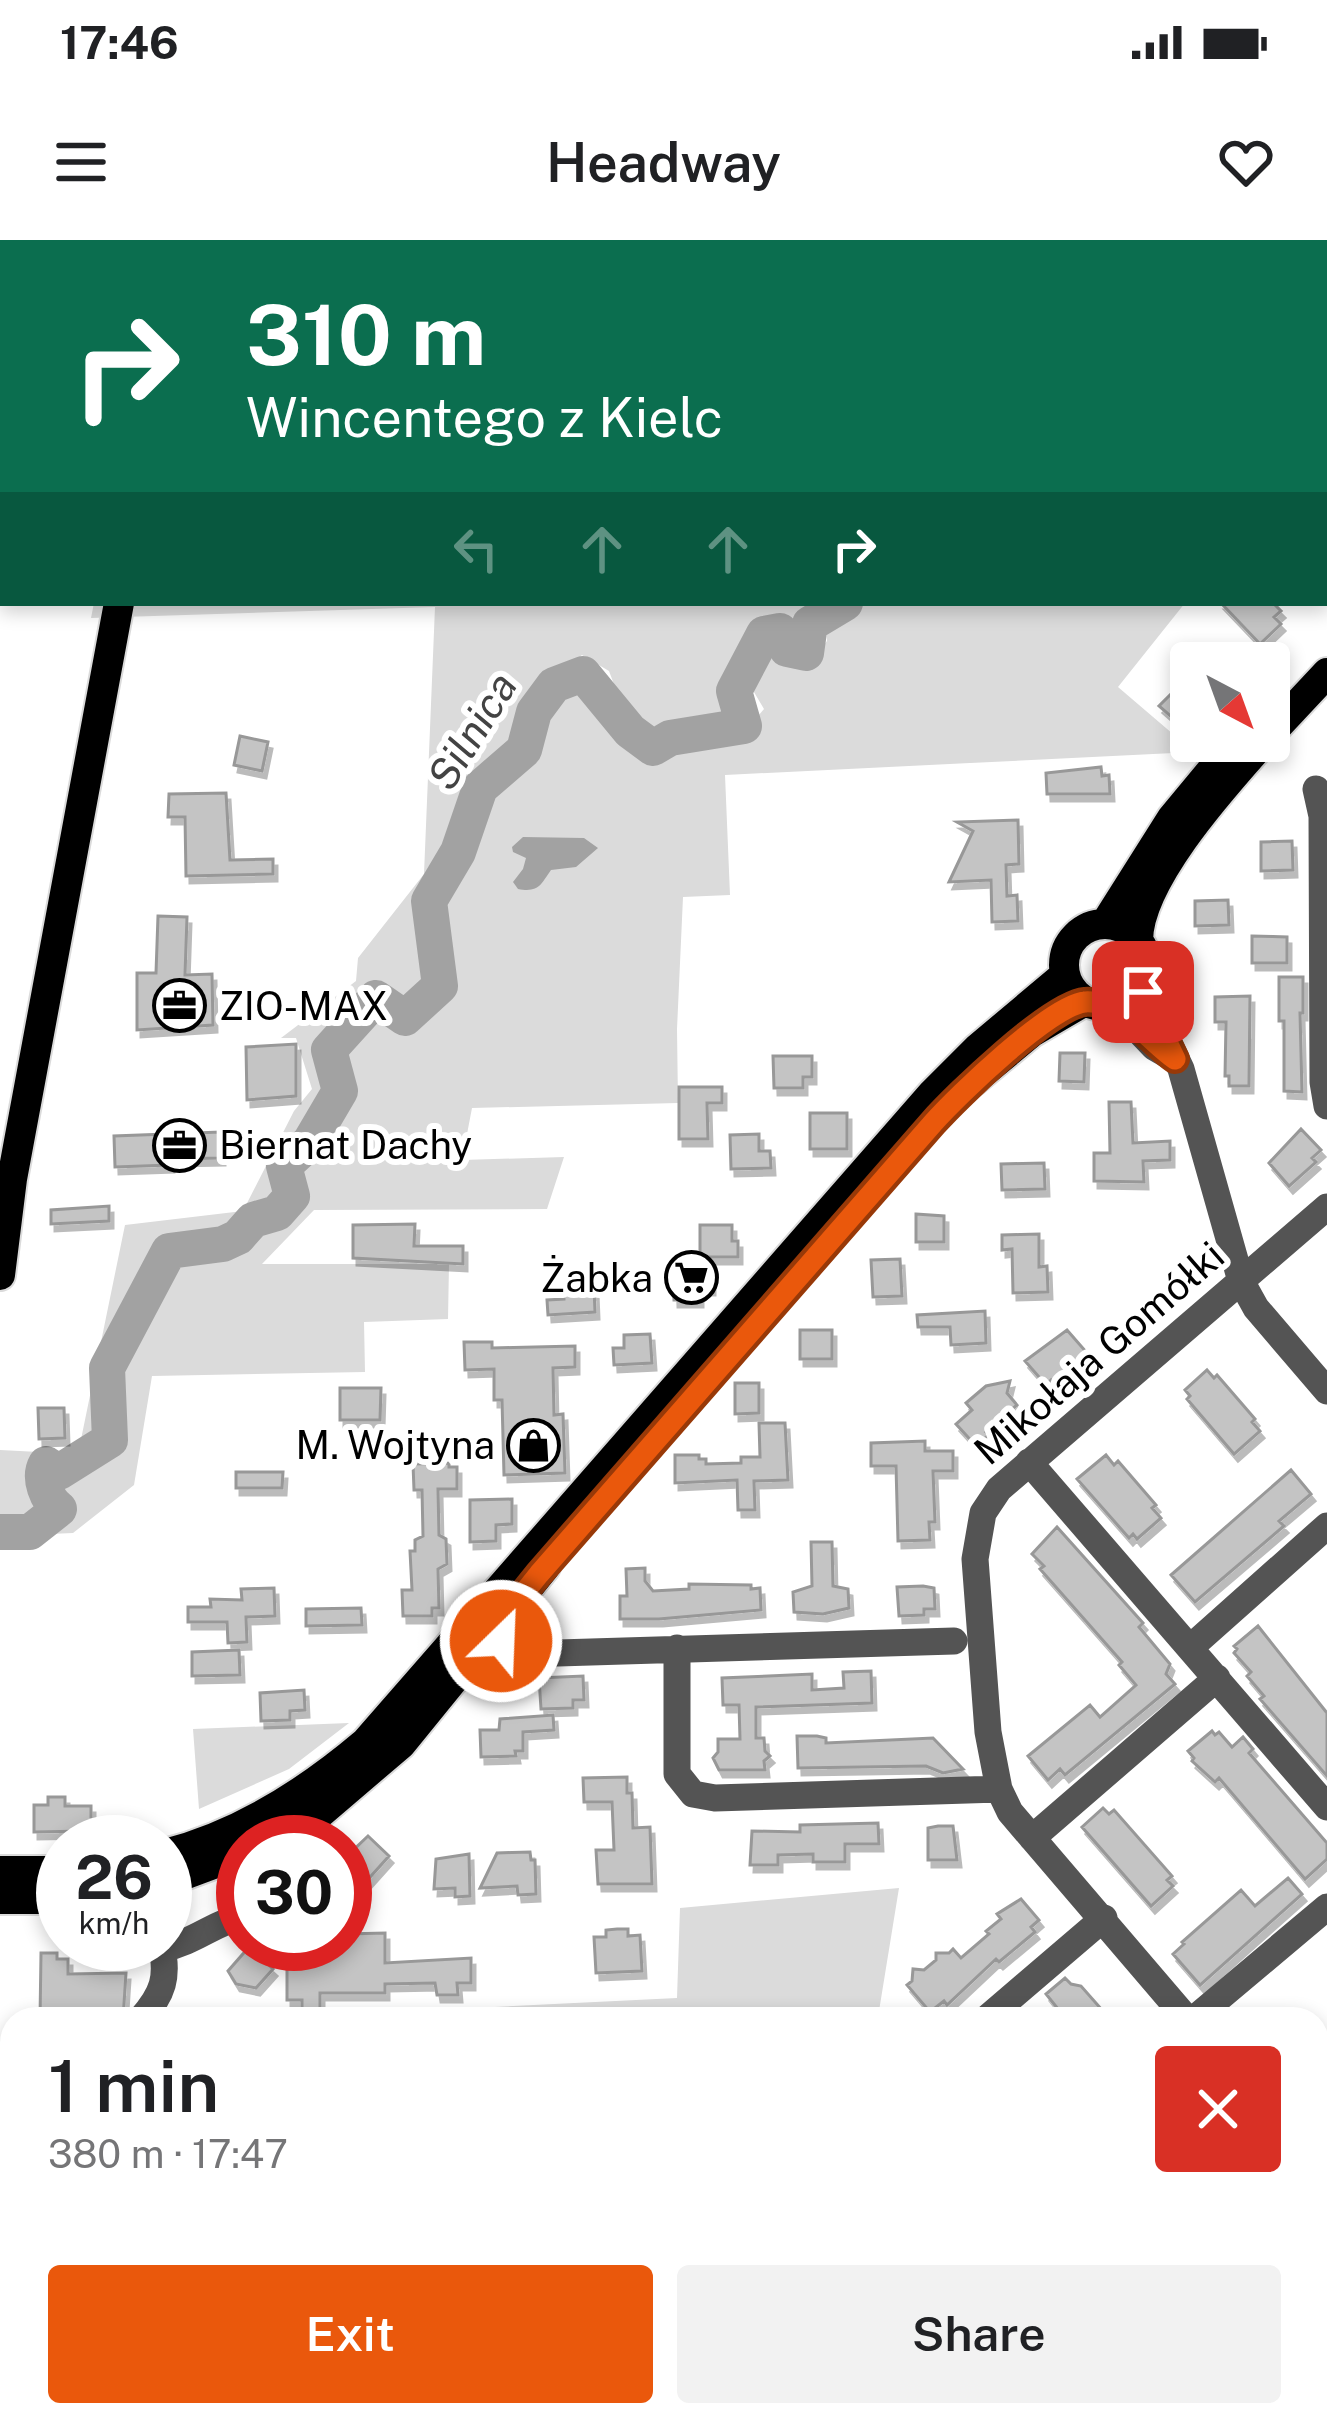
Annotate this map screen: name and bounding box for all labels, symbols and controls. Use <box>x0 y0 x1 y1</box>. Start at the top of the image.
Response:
text: 17:46 <box>60 16 179 69</box>
icon: menu <box>48 129 114 195</box>
icon: heart <box>1213 129 1279 195</box>
text: Headway <box>546 131 781 194</box>
text: 310 m <box>246 285 486 384</box>
icon: right <box>48 288 204 444</box>
text: Wincentego z Kielc <box>246 386 723 449</box>
icon: left <box>443 516 509 582</box>
icon: ahead <box>569 516 635 582</box>
icon: ahead <box>695 516 761 582</box>
icon: right <box>821 516 887 582</box>
north arrow <box>1170 642 1290 762</box>
map controls <box>1170 642 1290 762</box>
water label: Silnica <box>417 663 526 798</box>
pin <box>1092 941 1194 1043</box>
icon: arrive <box>1110 959 1176 1025</box>
office icon: ZIO-MAX <box>152 978 208 1034</box>
place label: ZIO-MAX <box>219 983 388 1029</box>
office icon: Biernat Dachy <box>152 1117 208 1173</box>
place label: Biernat Dachy <box>219 1122 472 1168</box>
street label: Mikołaja Gomółki <box>965 1232 1233 1474</box>
supermarket icon: Żabka <box>664 1250 720 1306</box>
place label: Żabka <box>540 1255 653 1301</box>
shop icon: M. Wojtyna <box>506 1417 562 1473</box>
place label: M. Wojtyna <box>296 1422 495 1468</box>
position arrow <box>438 1578 564 1704</box>
speed limit sign: 30 <box>216 1815 372 1971</box>
text: 26 <box>75 1842 153 1913</box>
text: km/h <box>79 1905 149 1941</box>
text: 1 min <box>48 2044 219 2128</box>
button: close <box>1155 2046 1281 2172</box>
text: 380 m · 17:47 <box>48 2131 288 2177</box>
button: Exit <box>48 2265 653 2403</box>
button: Share <box>677 2265 1281 2403</box>

